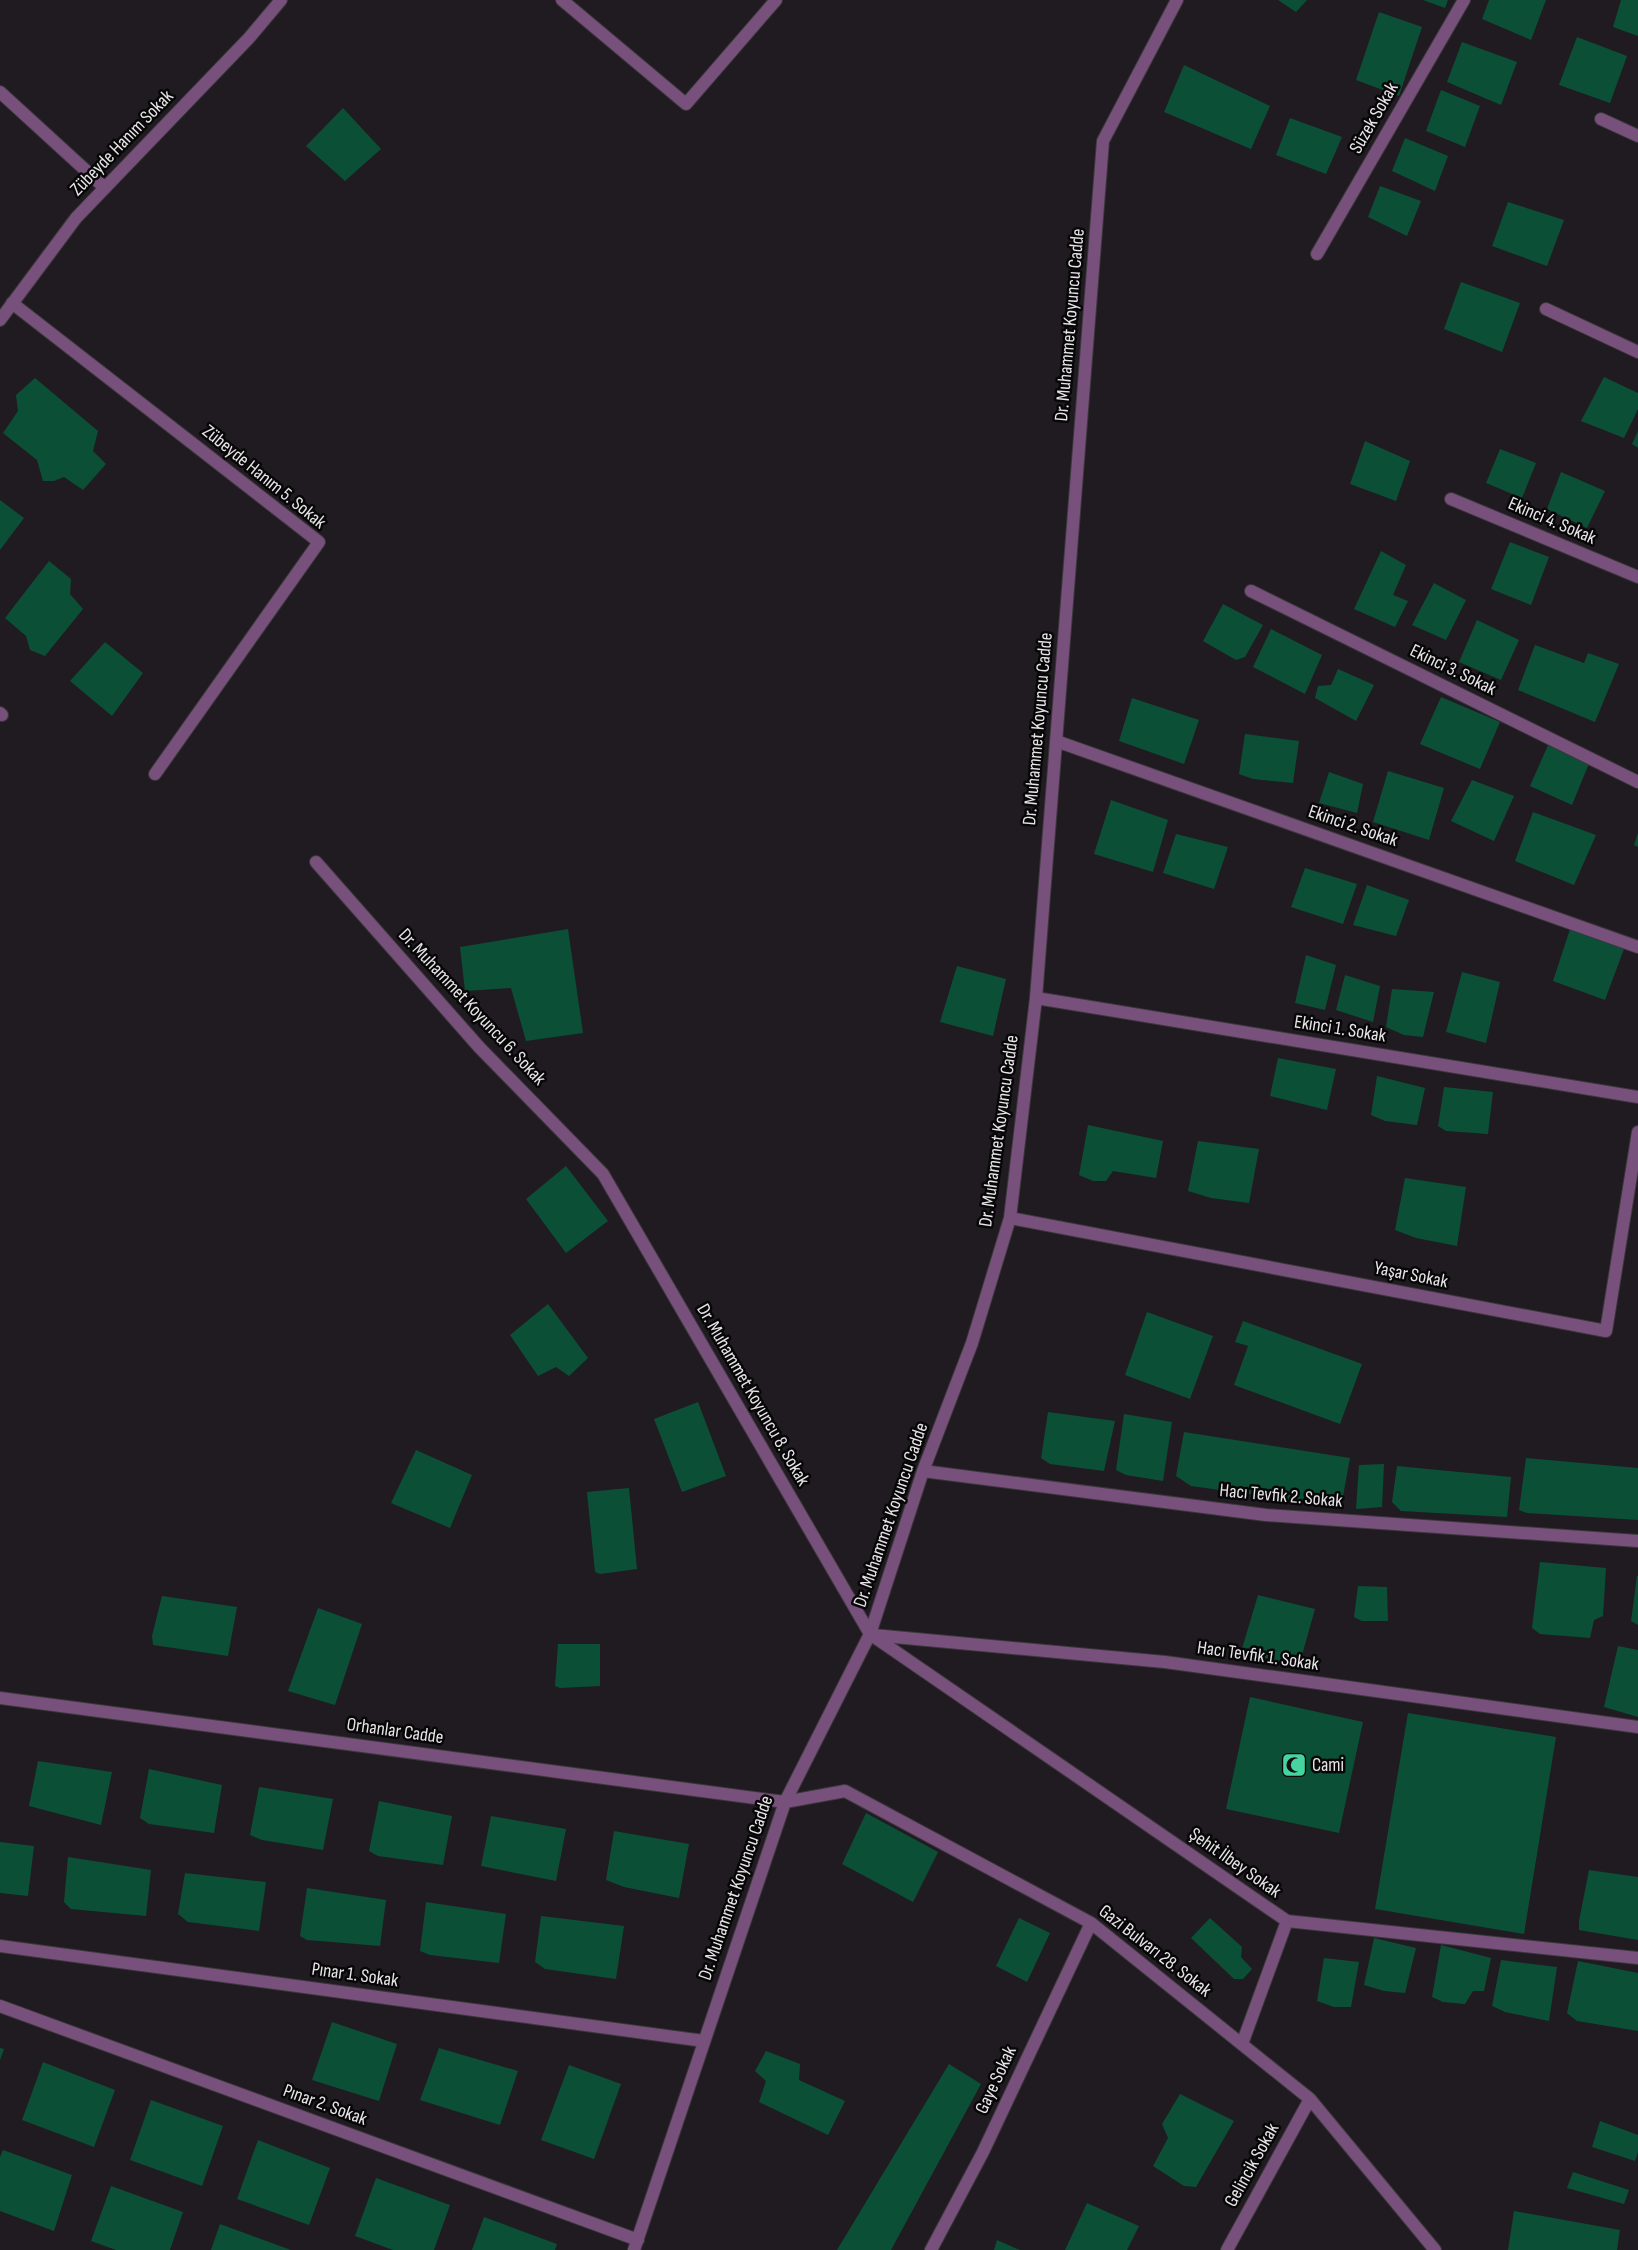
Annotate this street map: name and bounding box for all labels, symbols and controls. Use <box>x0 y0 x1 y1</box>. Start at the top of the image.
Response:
street label: Süzek Sokak <box>1344 78 1404 158</box>
street label: Zübeyde Hanım Sokak <box>66 85 179 201</box>
street label: Dr. Muhammet Koyuncu Cadde <box>1050 228 1090 422</box>
street label: Zübeyde Hanım 5. Sokak <box>197 420 331 534</box>
street label: Ekinci 4. Sokak <box>1505 492 1600 550</box>
street label: Dr. Muhammet Koyuncu Cadde <box>1018 632 1058 826</box>
street label: Ekinci 3. Sokak <box>1406 639 1501 701</box>
street label: Ekinci 2. Sokak <box>1305 800 1402 852</box>
street label: Dr. Muhammet Koyuncu 6. Sokak <box>393 924 551 1091</box>
street label: Ekinci 1. Sokak <box>1292 1010 1388 1048</box>
street label: Dr. Muhammet Koyuncu Cadde <box>974 1034 1024 1228</box>
street label: Yaşar Sokak <box>1372 1257 1451 1294</box>
street label: Dr. Muhammet Koyuncu 8. Sokak <box>691 1300 815 1491</box>
street label: Dr. Muhammet Koyuncu Cadde <box>849 1420 933 1610</box>
street label: Hacı Tevfik 2. Sokak <box>1219 1479 1344 1513</box>
street label: Hacı Tevfik 1. Sokak <box>1196 1636 1321 1676</box>
street label: Orhanlar Cadde <box>345 1713 445 1749</box>
mosque icon: Cami <box>1281 1752 1307 1778</box>
place label: Cami <box>1312 1754 1344 1777</box>
street label: Dr. Muhammet Koyuncu Cadde <box>694 1793 778 1983</box>
street label: Şehit İlbey Sokak <box>1184 1823 1286 1904</box>
street label: Gazi Bulvarı 28. Sokak <box>1094 1900 1217 2003</box>
street label: Pınar 1. Sokak <box>310 1958 400 1993</box>
street label: Gaye Sokak <box>970 2042 1022 2118</box>
street label: Pınar 2. Sokak <box>280 2079 371 2131</box>
street label: Gelincik Sokak <box>1220 2119 1285 2211</box>

